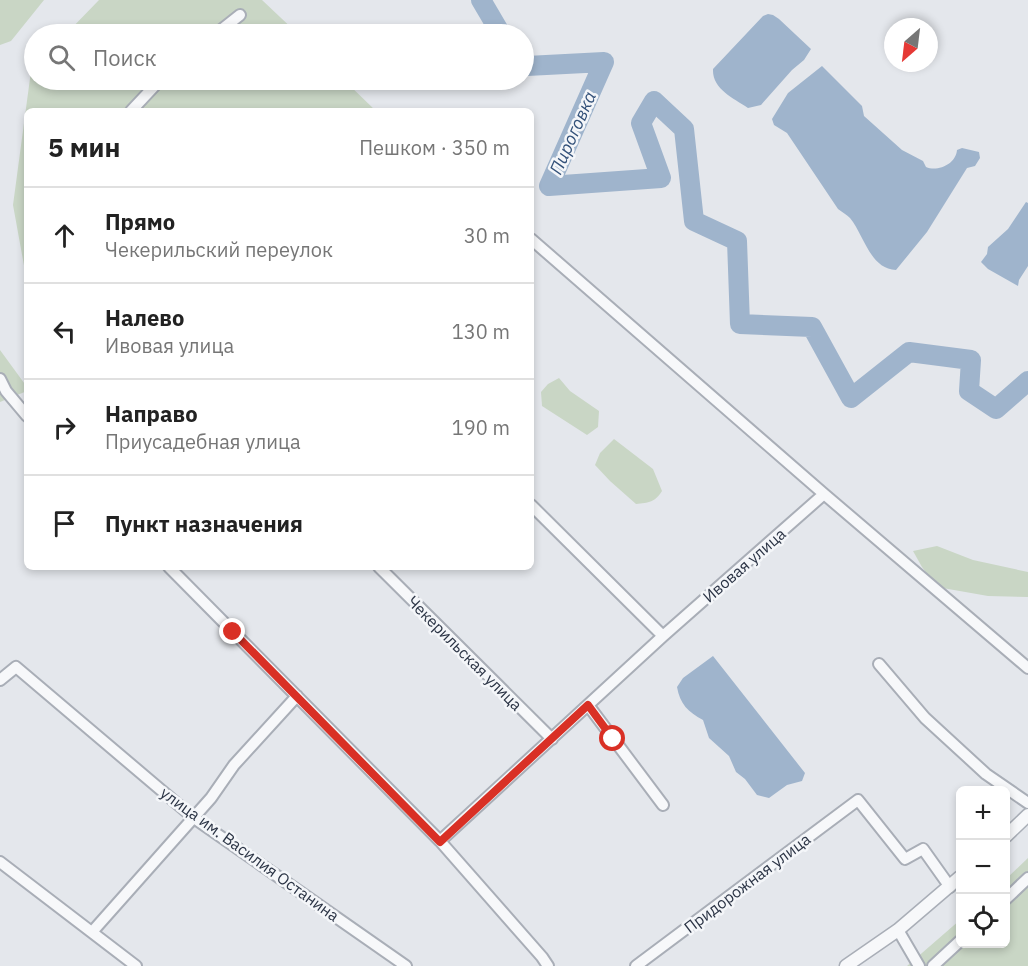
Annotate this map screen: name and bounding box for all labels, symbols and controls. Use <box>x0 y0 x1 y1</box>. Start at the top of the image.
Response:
north arrow <box>884 18 938 72</box>
search box <box>24 24 534 90</box>
icon: search <box>45 41 78 74</box>
text: Поиск <box>93 43 157 72</box>
water label: Пироговка <box>544 87 601 178</box>
text: 5 мин <box>48 130 120 164</box>
text: Пешком · 350 m <box>359 134 510 161</box>
text: Прямо <box>105 207 175 236</box>
icon: ahead <box>48 219 81 252</box>
text: 30 m <box>464 222 510 249</box>
text: Чекерильский переулок <box>105 236 333 263</box>
text: Налево <box>105 303 184 332</box>
icon: left <box>48 315 81 348</box>
text: 130 m <box>452 318 510 345</box>
text: Ивовая улица <box>105 332 234 359</box>
text: Направо <box>105 399 198 428</box>
icon: right <box>48 411 81 444</box>
text: 190 m <box>452 414 510 441</box>
text: Приусадебная улица <box>105 428 301 455</box>
icon: arrive <box>48 507 81 540</box>
text: Пункт назначения <box>105 509 303 538</box>
street label: Ивовая улица <box>698 523 790 606</box>
street label: Чекерильская улица <box>403 591 527 715</box>
route end <box>219 618 245 644</box>
route start <box>599 725 625 751</box>
street label: улица им. Василия Останина <box>157 782 344 926</box>
map controls <box>956 786 1010 948</box>
button: + <box>956 786 1010 840</box>
street label: Придорожная улица <box>680 829 815 937</box>
button: − <box>956 840 1010 894</box>
button: locate <box>956 894 1010 948</box>

